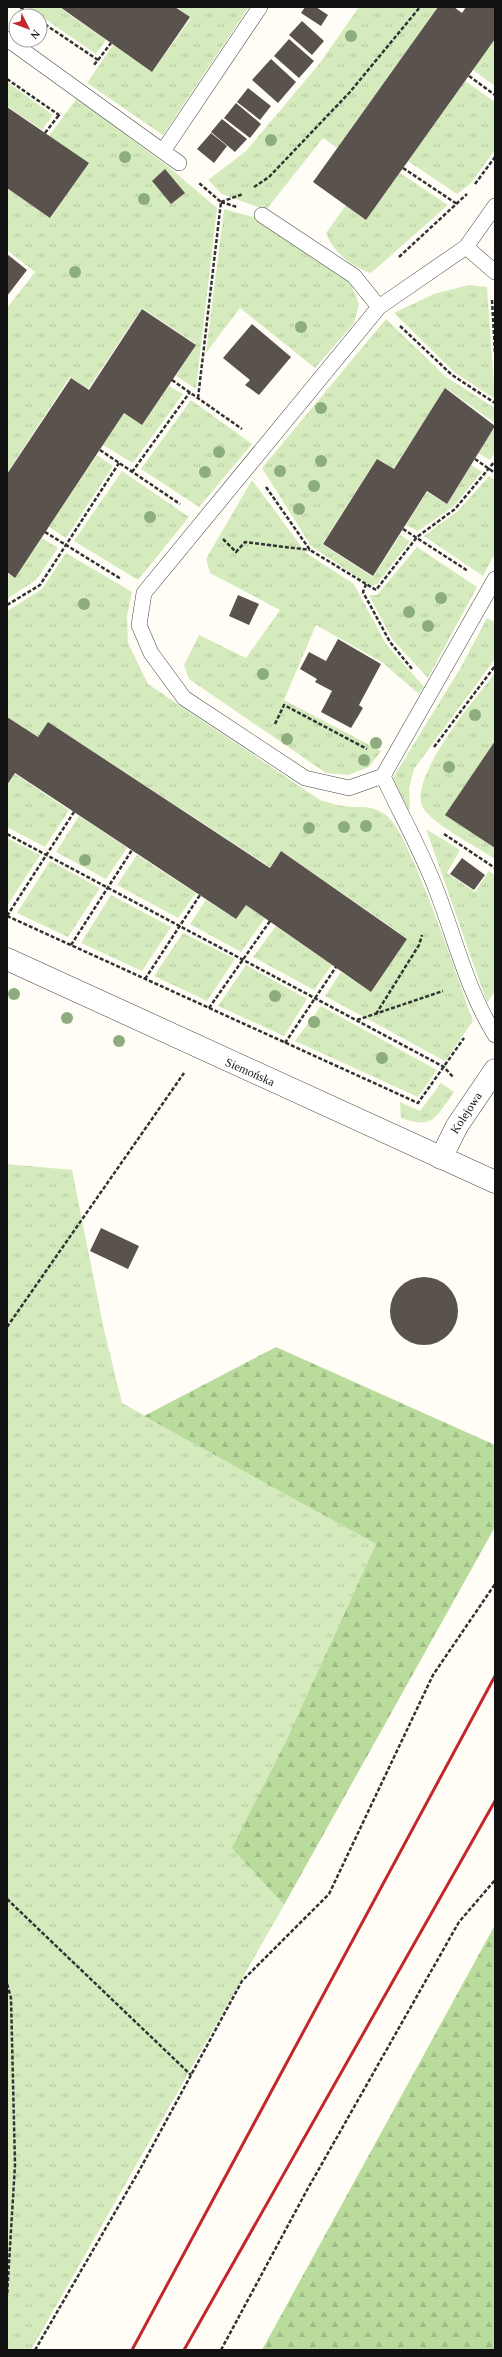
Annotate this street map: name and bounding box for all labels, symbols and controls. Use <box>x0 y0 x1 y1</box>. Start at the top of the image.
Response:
north arrow <box>8 8 48 48</box>
text: N <box>28 28 43 42</box>
street label: Siemońska <box>223 1055 278 1089</box>
street label: Kolejowa <box>447 1089 485 1136</box>

